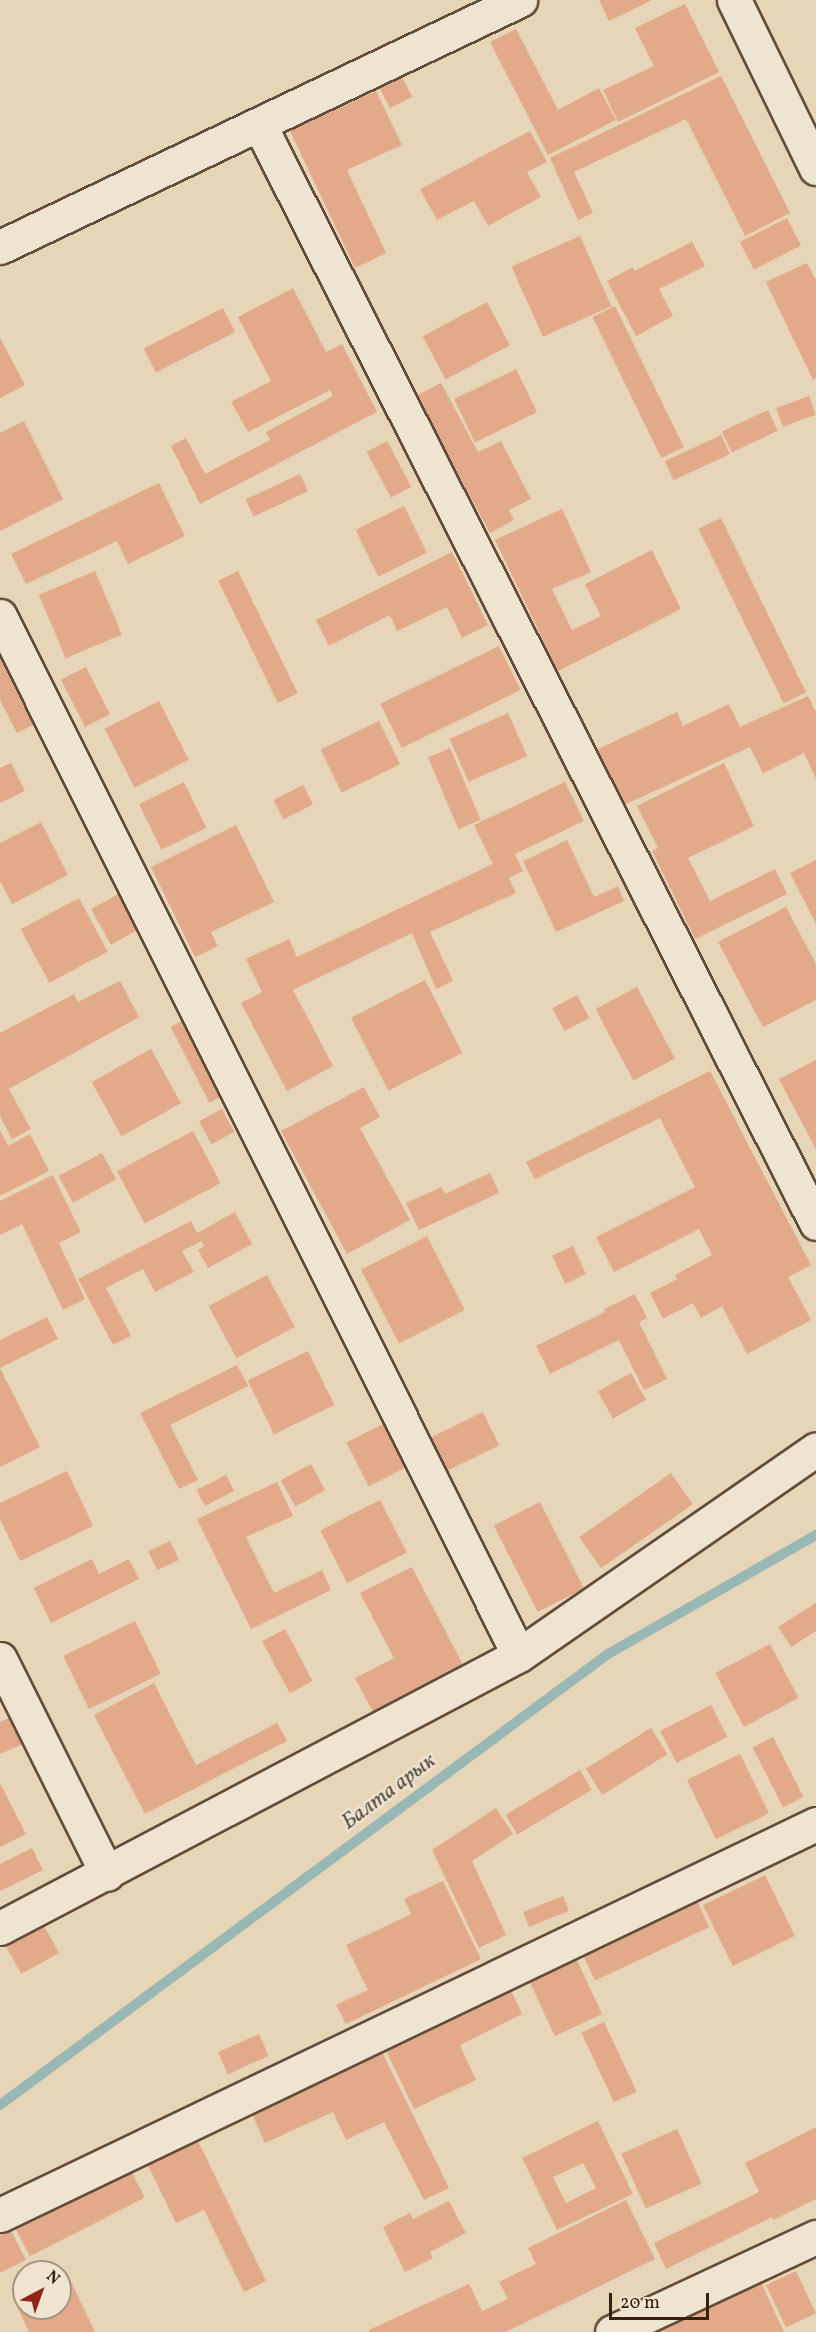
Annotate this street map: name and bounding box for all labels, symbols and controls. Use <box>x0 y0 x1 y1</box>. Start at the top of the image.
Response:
water label: Балта арык <box>337 1748 441 1836</box>
north arrow <box>12 2260 72 2320</box>
text: N <box>41 2266 64 2290</box>
scale bar <box>612 2281 712 2319</box>
text: 20 m <box>620 2291 660 2316</box>

